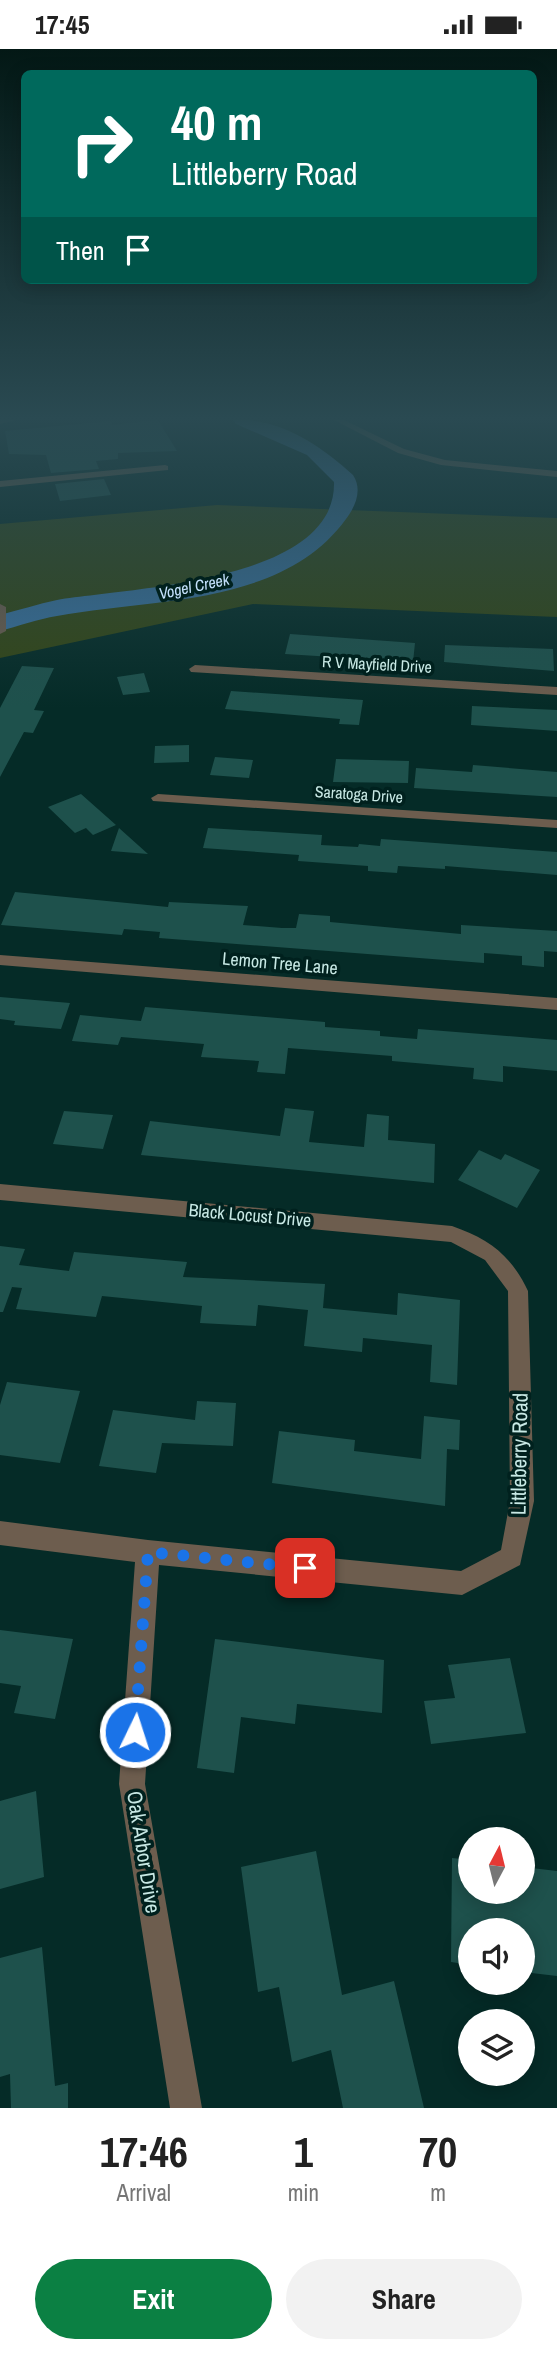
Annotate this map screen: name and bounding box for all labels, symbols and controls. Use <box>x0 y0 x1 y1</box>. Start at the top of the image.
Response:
text: 17:45 <box>35 7 90 42</box>
text: 40 m <box>171 89 263 155</box>
icon: right <box>56 98 147 189</box>
text: Littleberry Road <box>171 152 358 195</box>
icon: arrive <box>119 231 157 269</box>
text: Then <box>56 233 105 268</box>
water label: Vogel Creek <box>157 568 232 604</box>
street label: R V Mayfield Drive <box>321 650 433 678</box>
street label: Saratoga Drive <box>314 780 404 808</box>
street label: Lemon Tree Lane <box>221 946 339 980</box>
street label: Black Locust Drive <box>188 1197 312 1233</box>
street label: Littleberry Road <box>503 1392 535 1516</box>
pin <box>275 1538 335 1598</box>
icon: arrive <box>286 1549 324 1587</box>
position arrow <box>98 1695 172 1769</box>
street label: Oak Arbor Drive <box>120 1789 168 1915</box>
north arrow <box>458 1827 536 1904</box>
map controls <box>458 1827 535 2086</box>
button: sound <box>458 1918 535 1995</box>
button: layers <box>458 2009 535 2086</box>
text: 17:46 <box>100 2124 188 2180</box>
text: 1 <box>294 2124 313 2180</box>
text: 70 <box>419 2124 457 2180</box>
text: Arrival <box>117 2177 171 2208</box>
text: min <box>288 2177 319 2208</box>
text: m <box>430 2177 446 2208</box>
button: Exit <box>35 2259 272 2339</box>
button: Share <box>286 2259 522 2339</box>

